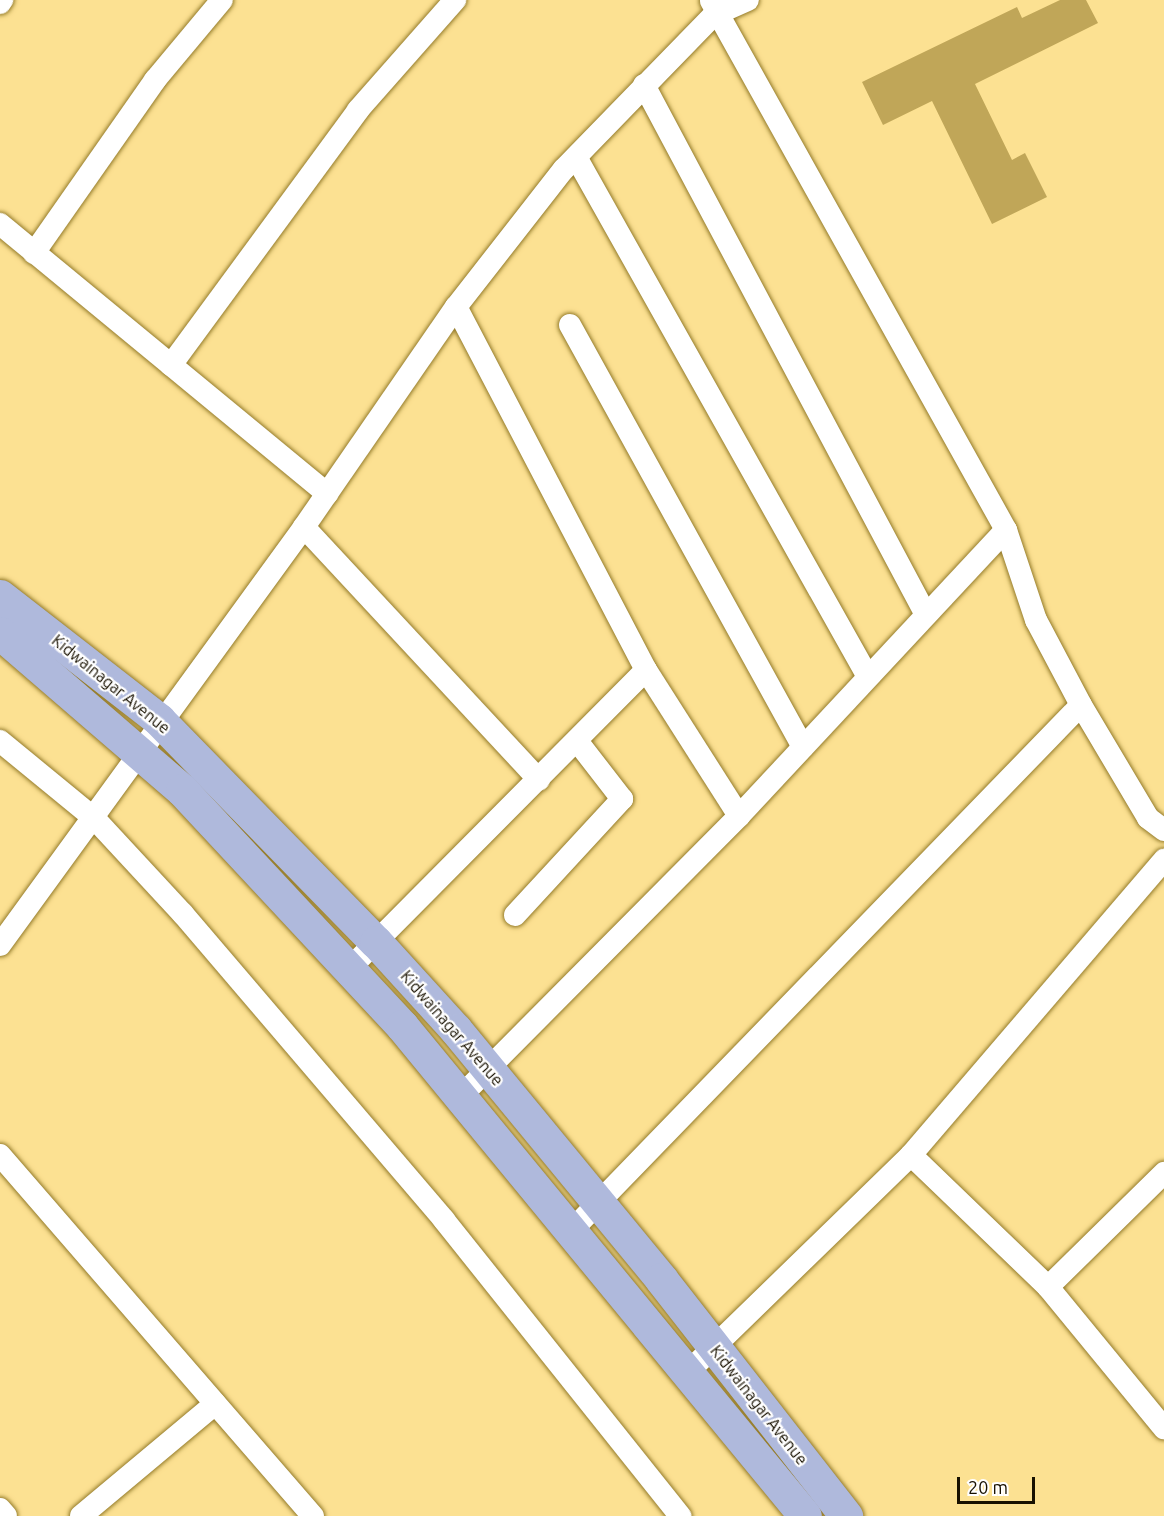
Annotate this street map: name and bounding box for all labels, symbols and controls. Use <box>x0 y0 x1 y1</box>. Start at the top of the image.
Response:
street label: Kidwainagar Avenue <box>48 631 174 737</box>
street label: Kidwainagar Avenue <box>397 967 507 1089</box>
street label: Kidwainagar Avenue <box>706 1341 812 1469</box>
scale bar <box>960 1465 1038 1503</box>
text: 20 m <box>968 1477 1008 1497</box>

